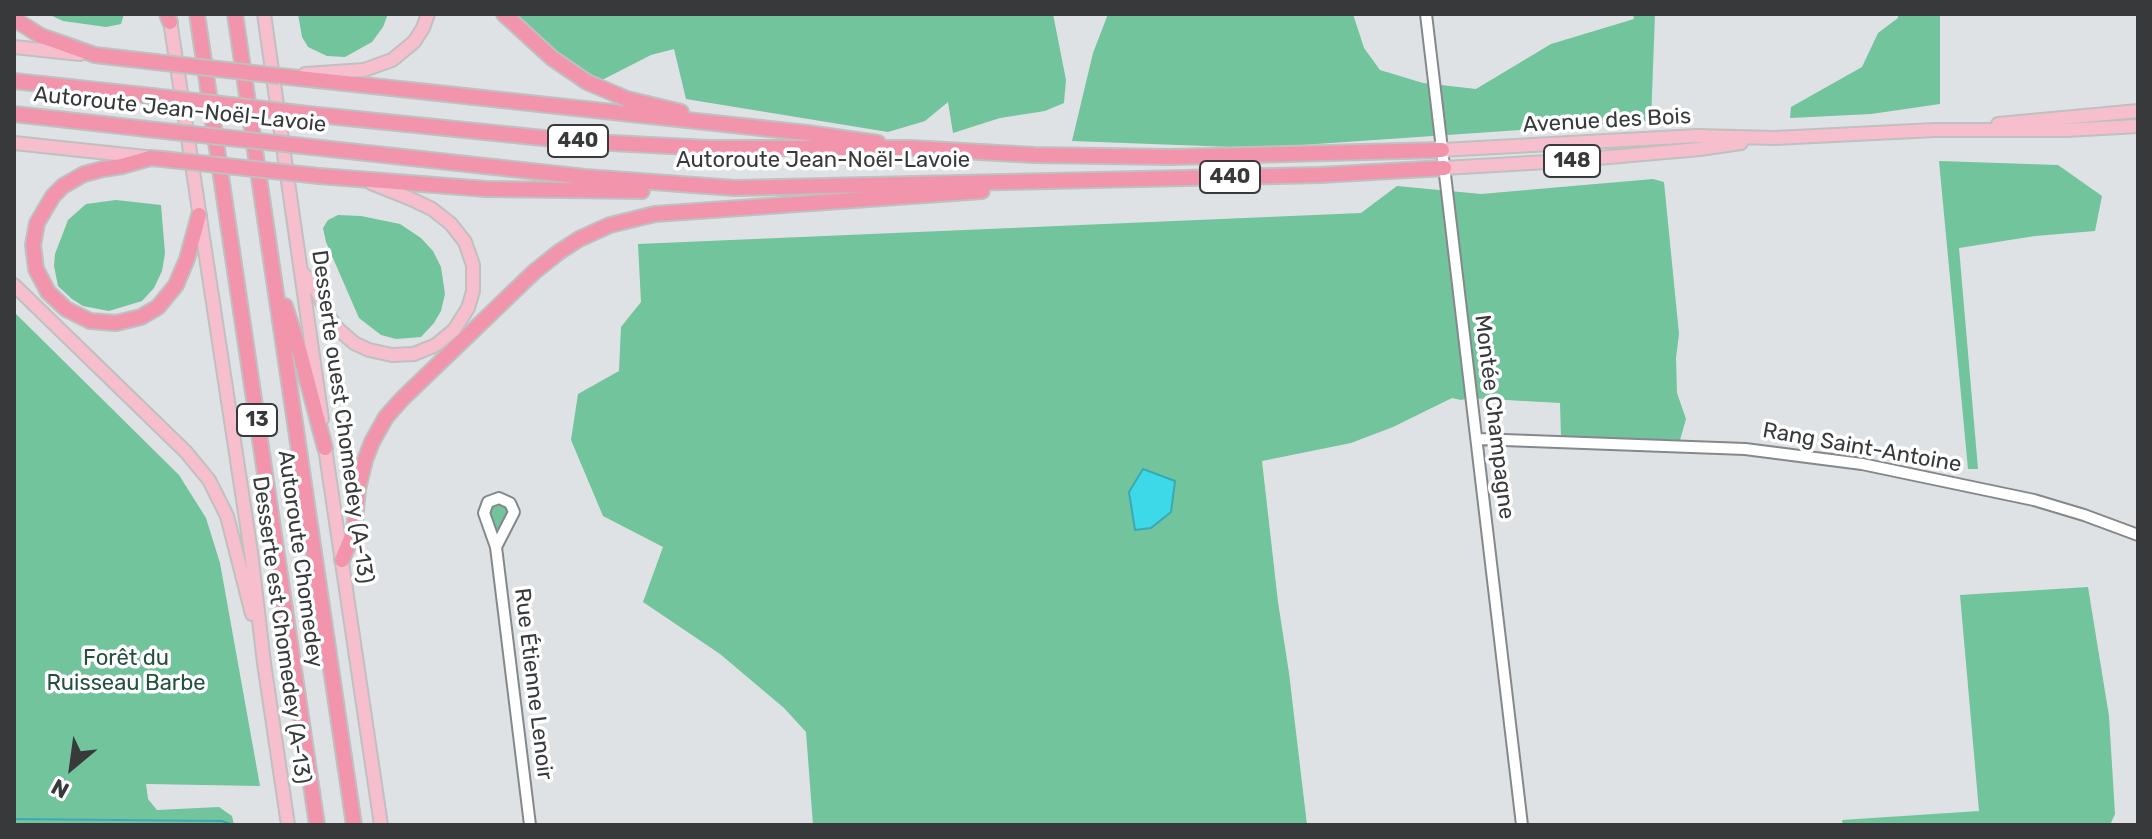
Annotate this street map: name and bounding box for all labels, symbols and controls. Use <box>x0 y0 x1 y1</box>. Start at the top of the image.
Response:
street label: Autoroute Jean-Noël-Lavoie <box>32 82 328 138</box>
street label: Avenue des Bois <box>1522 103 1692 139</box>
road number: 440 <box>548 125 608 157</box>
road number: 148 <box>1544 145 1600 177</box>
street label: Autoroute Jean-Noël-Lavoie <box>676 148 970 174</box>
road number: 440 <box>1200 161 1260 193</box>
street label: Desserte ouest Chomedey (A-13) <box>306 249 378 585</box>
street label: Montée Champagne <box>1468 313 1520 521</box>
road number: 13 <box>237 404 277 436</box>
street label: Rang Saint-Antoine <box>1761 418 1963 478</box>
street label: Autoroute Chomedey <box>272 449 328 669</box>
street label: Desserte est Chomedey (A-13) <box>246 474 316 786</box>
street label: Rue Étienne Lenoir <box>508 587 558 781</box>
park label: Forêt du Ruisseau Barbe <box>46 646 206 698</box>
north arrow <box>32 727 112 807</box>
text: N <box>47 773 74 804</box>

